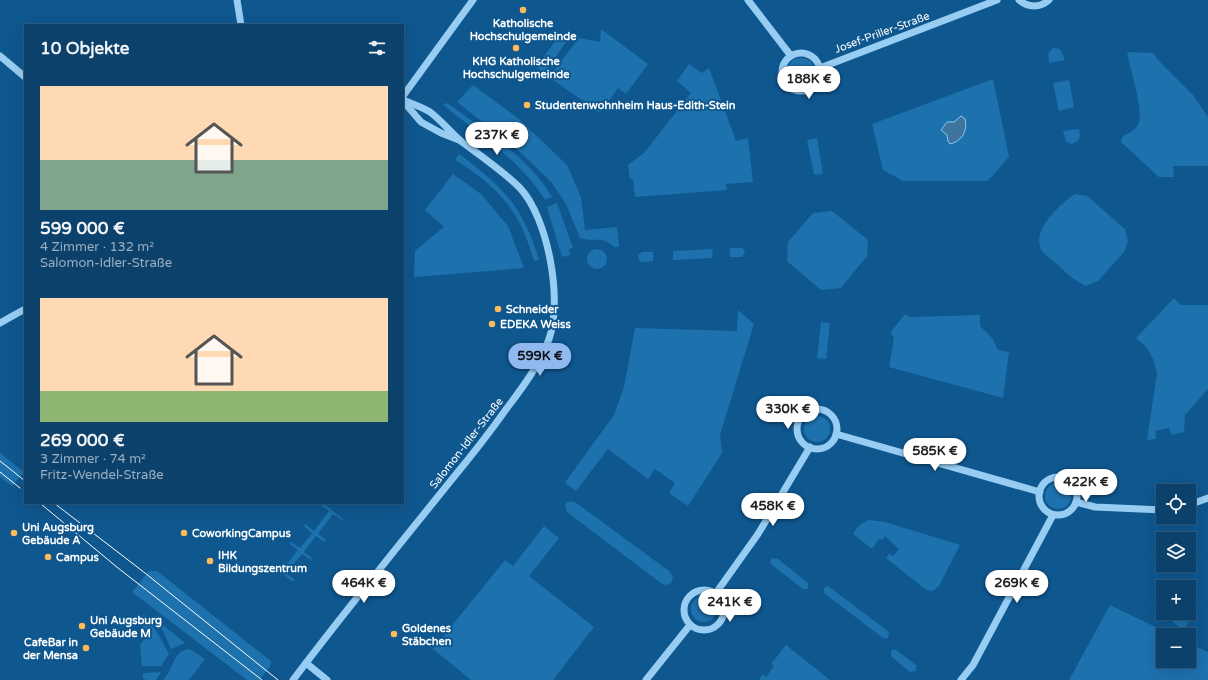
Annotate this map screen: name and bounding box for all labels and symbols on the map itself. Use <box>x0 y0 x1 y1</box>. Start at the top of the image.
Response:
marker: Katholische Hochschulgemeinde <box>518 5 528 15</box>
street label: Josef-Priller-Straße <box>833 9 931 56</box>
place label: Katholische Hochschulgemeinde <box>470 17 577 44</box>
marker: KHG Katholische Hochschulgemeinde <box>511 43 521 53</box>
place label: KHG Katholische Hochschulgemeinde <box>463 55 570 82</box>
pin: 188K € <box>776 66 842 100</box>
place label: Studentenwohnheim Haus-Edith-Stein <box>535 99 736 112</box>
marker: Studentenwohnheim Haus-Edith-Stein <box>522 100 532 110</box>
pin: 237K € <box>464 122 530 156</box>
place label: Schneider <box>506 303 559 316</box>
marker: Schneider <box>493 304 503 314</box>
place label: EDEKA Weiss <box>500 318 571 331</box>
marker: EDEKA Weiss <box>487 319 497 329</box>
pin: 599K € <box>507 343 573 377</box>
street label: Salomon-Idler-Straße <box>427 395 506 491</box>
pin: 330K € <box>755 396 821 430</box>
pin: 585K € <box>902 438 968 472</box>
pin: 422K € <box>1053 469 1119 503</box>
pin: 458K € <box>740 493 806 527</box>
place label: Uni Augsburg Gebäude A <box>22 521 94 547</box>
place label: CoworkingCampus <box>192 527 291 541</box>
marker: Uni Augsburg Gebäude A <box>9 528 19 538</box>
marker: CoworkingCampus <box>179 528 189 538</box>
place label: IHK Bildungszentrum <box>218 549 307 576</box>
place label: Campus <box>56 551 100 565</box>
marker: Campus <box>43 552 53 562</box>
marker: IHK Bildungszentrum <box>205 556 215 566</box>
pin: 464K € <box>331 570 397 604</box>
pin: 269K € <box>984 570 1050 604</box>
pin: 241K € <box>697 589 763 623</box>
place label: Uni Augsburg Gebäude M <box>90 614 162 640</box>
marker: Uni Augsburg Gebäude M <box>77 621 87 631</box>
place label: Goldenes Stäbchen <box>402 622 452 648</box>
marker: Goldenes Stäbchen <box>389 629 399 639</box>
place label: CafeBar in der Mensa <box>23 636 78 662</box>
marker: CafeBar in der Mensa <box>81 643 91 653</box>

